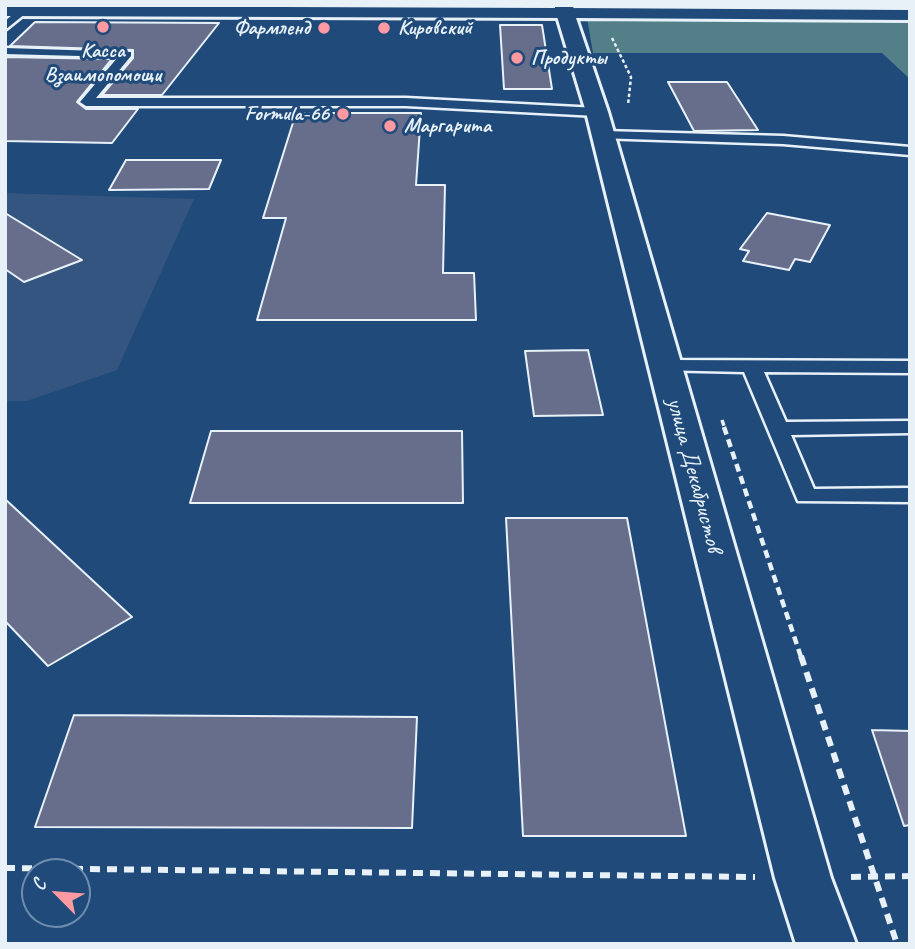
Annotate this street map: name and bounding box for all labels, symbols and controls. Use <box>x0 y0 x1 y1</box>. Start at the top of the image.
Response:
place label: Фармленд <box>234 15 310 41</box>
place label: Кировский <box>398 15 472 41</box>
marker: Касса Взаимопомощи <box>95 19 111 35</box>
marker: Фармленд <box>316 20 332 36</box>
marker: Кировский <box>376 20 392 36</box>
place label: Касса Взаимопомощи <box>45 38 161 88</box>
place label: Продукты <box>531 45 607 71</box>
marker: Продукты <box>509 50 525 66</box>
place label: Formula-66 <box>245 101 329 127</box>
marker: Formula-66 <box>335 106 351 122</box>
place label: Маргарита <box>404 113 491 139</box>
marker: Маргарита <box>382 118 398 134</box>
street label: улица Декабристов <box>660 395 728 555</box>
north arrow <box>21 858 91 928</box>
text: С <box>26 876 52 894</box>

